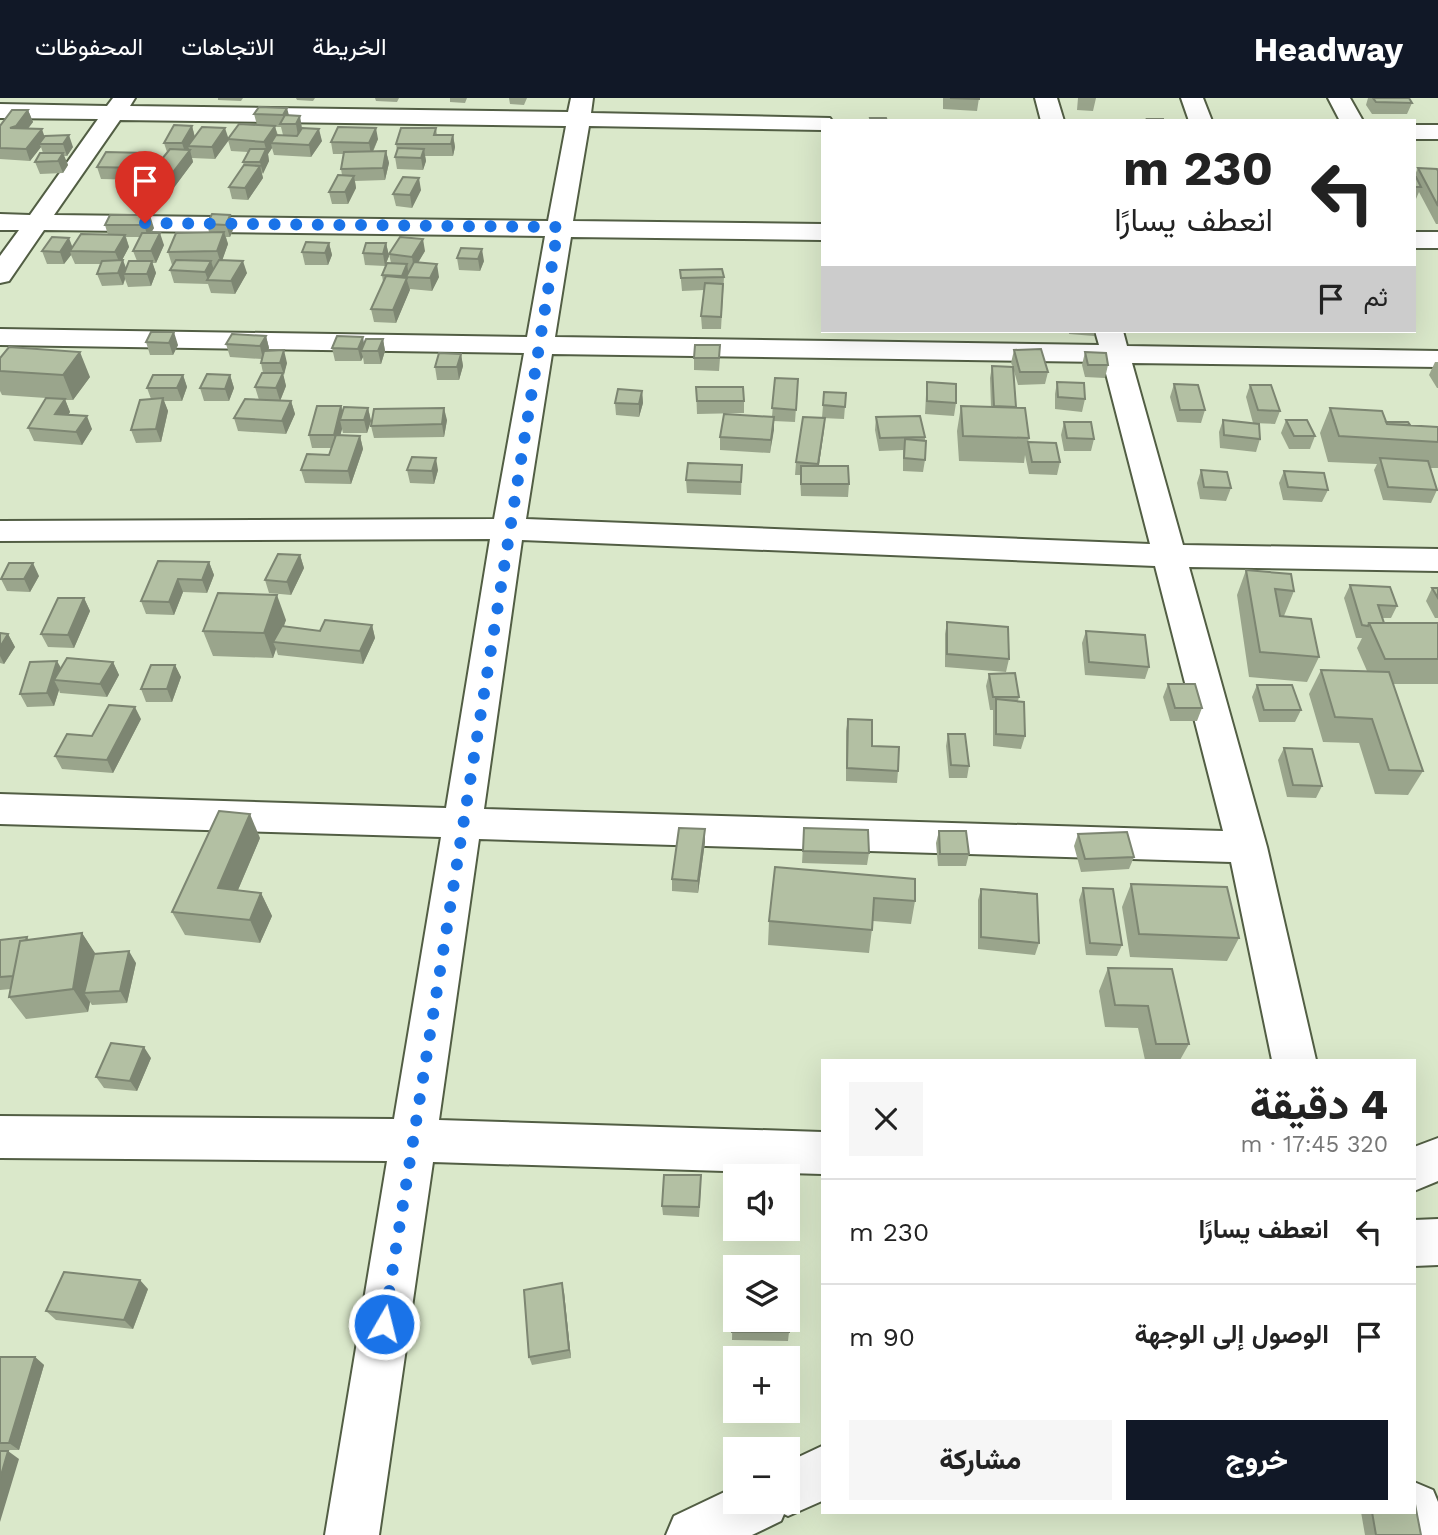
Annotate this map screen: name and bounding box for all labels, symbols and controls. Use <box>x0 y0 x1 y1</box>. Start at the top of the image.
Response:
text: Headway <box>1254 30 1403 69</box>
text: المحفوظات <box>35 33 143 61</box>
text: الاتجاهات <box>181 33 274 61</box>
text: الخريطة <box>312 33 387 61</box>
text: 230 m <box>1123 139 1273 197</box>
icon: left <box>1297 147 1388 238</box>
pin <box>115 151 175 223</box>
icon: arrive <box>126 162 164 200</box>
text: انعطف يسارًا <box>1114 201 1273 239</box>
icon: arrive <box>1312 280 1350 318</box>
text: ثم <box>1364 282 1388 312</box>
text: 4 دقيقة <box>1250 1080 1388 1129</box>
button: close <box>849 1082 923 1156</box>
text: 320 m · 17:45 <box>1241 1131 1388 1158</box>
map controls <box>723 1164 800 1514</box>
button: sound <box>723 1164 800 1241</box>
icon: left <box>1350 1213 1388 1251</box>
text: انعطف يسارًا <box>1199 1214 1329 1244</box>
text: 230 m <box>849 1217 929 1247</box>
button: layers <box>723 1255 800 1332</box>
position arrow <box>347 1287 421 1361</box>
icon: arrive <box>1350 1318 1388 1356</box>
text: الوصول إلى الوجهة <box>1134 1319 1329 1349</box>
text: 90 m <box>849 1322 915 1352</box>
button: + <box>723 1346 800 1423</box>
button: مشاركة <box>849 1420 1112 1500</box>
button: خروج <box>1126 1420 1388 1500</box>
button: − <box>723 1437 800 1514</box>

